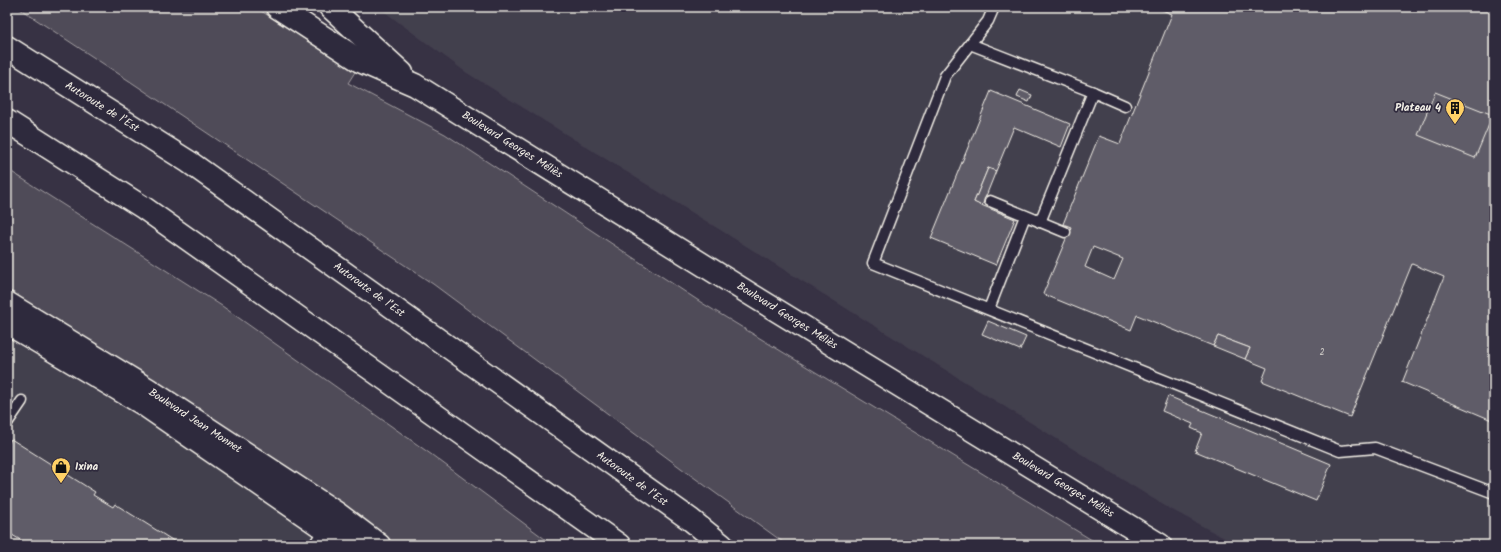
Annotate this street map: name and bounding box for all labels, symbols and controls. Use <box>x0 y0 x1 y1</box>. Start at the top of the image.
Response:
street label: Autoroute de l’Est <box>61 77 143 137</box>
building icon: Plateau 4 <box>1444 97 1466 125</box>
place label: Plateau 4 <box>1395 99 1441 117</box>
street label: Boulevard Georges Méliès <box>458 107 566 184</box>
street label: Autoroute de l’Est <box>329 258 409 323</box>
street label: Boulevard Georges Méliès <box>733 278 841 355</box>
house number: 2 <box>1319 345 1325 360</box>
street label: Boulevard Jean Monnet <box>145 384 246 458</box>
street label: Autoroute de l’Est <box>592 447 672 512</box>
street label: Boulevard Georges Méliès <box>1009 447 1118 523</box>
shop icon: Ixina <box>50 456 72 484</box>
place label: Ixina <box>75 458 99 476</box>

